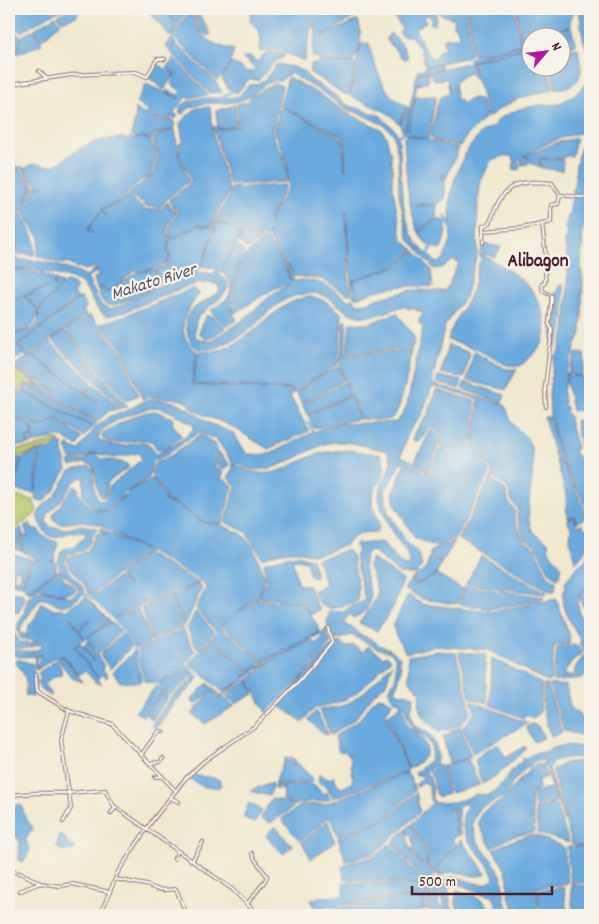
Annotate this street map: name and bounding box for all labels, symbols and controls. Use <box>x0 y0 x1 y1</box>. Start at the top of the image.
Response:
north arrow <box>522 28 572 78</box>
text: N <box>545 39 566 55</box>
district label: Alibagon <box>507 249 569 276</box>
water label: Makato River <box>108 258 202 308</box>
scale bar <box>412 864 552 896</box>
text: 500 m <box>419 872 456 894</box>

